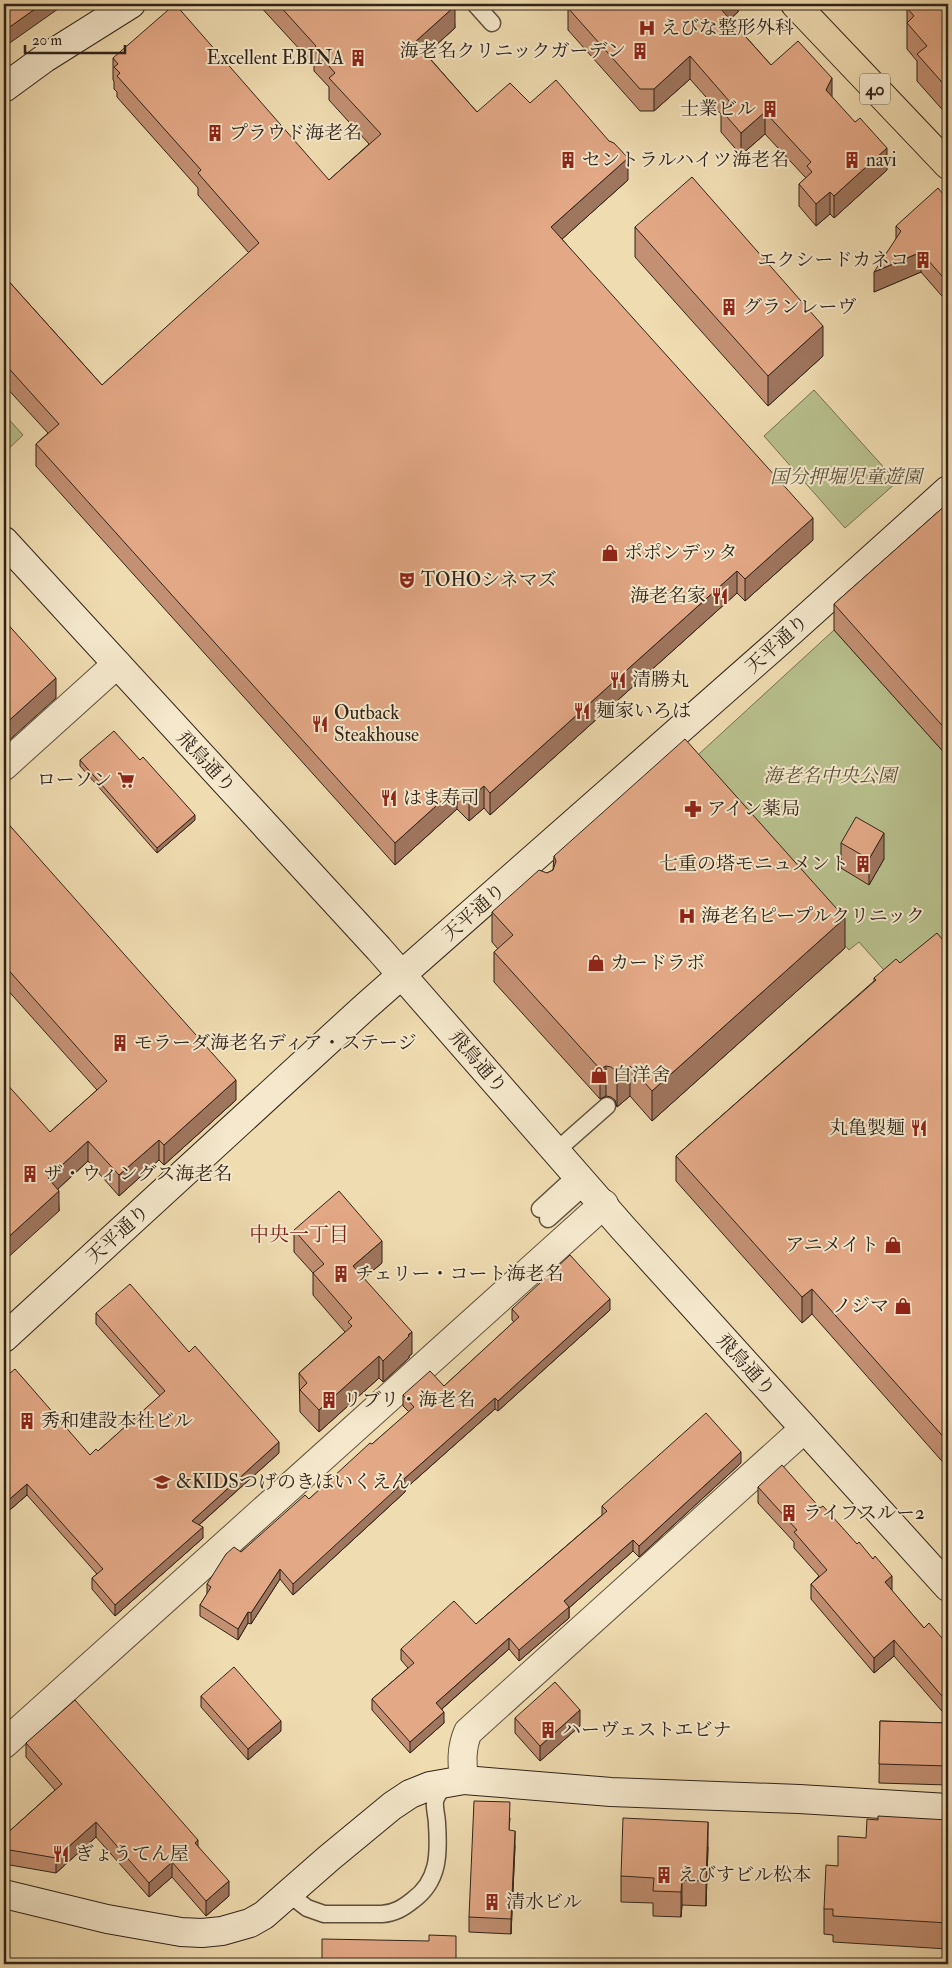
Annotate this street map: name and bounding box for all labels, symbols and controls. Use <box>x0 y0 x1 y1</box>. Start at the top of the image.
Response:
place label: えびな整形外科 <box>661 16 794 40</box>
hospital icon: えびな整形外科 <box>637 18 657 38</box>
scale bar <box>25 22 125 54</box>
text: 20 m <box>32 31 62 50</box>
place label: 海老名クリニックガーデン <box>400 39 626 63</box>
building icon: 海老名クリニックガーデン <box>630 41 650 61</box>
place label: Excellent EBINA <box>206 46 344 70</box>
building icon: Excellent EBINA <box>348 48 368 68</box>
road number: 40 <box>860 74 890 105</box>
place label: 士業ビル <box>680 97 756 121</box>
building icon: 士業ビル <box>760 99 780 119</box>
place label: プラウド海老名 <box>229 121 362 145</box>
building icon: プラウド海老名 <box>205 123 225 143</box>
place label: セントラルハイツ海老名 <box>582 148 789 172</box>
place label: navi <box>866 148 897 172</box>
building icon: セントラルハイツ海老名 <box>558 150 578 170</box>
building icon: navi <box>842 150 862 170</box>
place label: エクシードカネコ <box>758 248 909 272</box>
building icon: エクシードカネコ <box>913 250 933 270</box>
place label: グランレーヴ <box>743 295 857 319</box>
building icon: グランレーヴ <box>719 297 739 317</box>
park label: 国分押堀児童遊園 <box>770 465 925 489</box>
place label: ポポンデッタ <box>624 541 738 565</box>
shop icon: ポポンデッタ <box>600 543 620 563</box>
place label: TOHOシネマズ <box>421 568 557 592</box>
theatre icon: TOHOシネマズ <box>397 570 417 590</box>
place label: 海老名家 <box>630 584 706 608</box>
restaurant icon: 海老名家 <box>710 586 730 606</box>
street label: 天平通り <box>741 610 813 678</box>
place label: 清勝丸 <box>632 668 689 692</box>
restaurant icon: 清勝丸 <box>608 670 628 690</box>
place label: 麺家いろは <box>596 699 691 723</box>
place label: Outback Steakhouse <box>334 701 419 747</box>
restaurant icon: 麺家いろは <box>572 701 592 721</box>
restaurant icon: Outback Steakhouse <box>310 714 330 734</box>
street label: 飛鳥通り <box>171 726 241 798</box>
park label: 海老名中央公園 <box>763 764 899 788</box>
place label: ローソン <box>37 768 112 792</box>
supermarket icon: ローソン <box>116 770 136 790</box>
place label: はま寿司 <box>403 786 479 810</box>
restaurant icon: はま寿司 <box>379 788 399 808</box>
place label: アイン薬局 <box>707 797 800 821</box>
pharmacy icon: アイン薬局 <box>683 799 703 819</box>
place label: 七重の塔モニュメント <box>659 852 849 876</box>
building icon: 七重の塔モニュメント <box>853 854 873 874</box>
street label: 天平通り <box>437 878 511 946</box>
place label: 海老名ピープルクリニック <box>701 904 925 928</box>
hospital icon: 海老名ピープルクリニック <box>677 906 697 926</box>
place label: カードラボ <box>610 951 705 975</box>
shop icon: カードラボ <box>586 953 606 973</box>
street label: 飛鳥通り <box>444 1025 512 1099</box>
place label: モラーダ海老名ディア・ステージ <box>134 1031 417 1055</box>
building icon: モラーダ海老名ディア・ステージ <box>110 1033 130 1053</box>
place label: 白洋舍 <box>613 1063 670 1087</box>
shop icon: 白洋舍 <box>589 1065 609 1085</box>
place label: 丸亀製麺 <box>829 1116 905 1140</box>
restaurant icon: 丸亀製麺 <box>909 1118 929 1138</box>
place label: ザ・ウィングス海老名 <box>44 1162 232 1186</box>
building icon: ザ・ウィングス海老名 <box>20 1164 40 1184</box>
street label: 天平通り <box>82 1200 154 1268</box>
district label: 中央一丁目 <box>249 1222 349 1247</box>
place label: アニメイト <box>785 1233 879 1257</box>
shop icon: アニメイト <box>883 1235 903 1255</box>
place label: チェリー・コート海老名 <box>355 1262 563 1286</box>
building icon: チェリー・コート海老名 <box>331 1264 351 1284</box>
place label: ノジマ <box>833 1294 889 1318</box>
shop icon: ノジマ <box>893 1296 913 1316</box>
street label: 飛鳥通り <box>712 1329 780 1401</box>
place label: リブリ・海老名 <box>343 1388 475 1412</box>
building icon: リブリ・海老名 <box>319 1390 339 1410</box>
place label: 秀和建設本社ビル <box>41 1409 193 1433</box>
building icon: 秀和建設本社ビル <box>17 1411 37 1431</box>
place label: &KIDSつげのきほいくえん <box>176 1470 410 1494</box>
school or university icon: &KIDSつげのきほいくえん <box>152 1472 172 1492</box>
place label: ライフスルー2 <box>803 1501 925 1525</box>
building icon: ライフスルー2 <box>779 1503 799 1523</box>
place label: ハーヴェストエビナ <box>562 1718 731 1742</box>
building icon: ハーヴェストエビナ <box>538 1720 558 1740</box>
place label: ぎょうてん屋 <box>75 1842 189 1866</box>
restaurant icon: ぎょうてん屋 <box>51 1844 71 1864</box>
place label: えびすビル松本 <box>678 1863 811 1887</box>
building icon: えびすビル松本 <box>654 1865 674 1885</box>
place label: 清水ビル <box>506 1890 582 1914</box>
building icon: 清水ビル <box>482 1892 502 1912</box>

